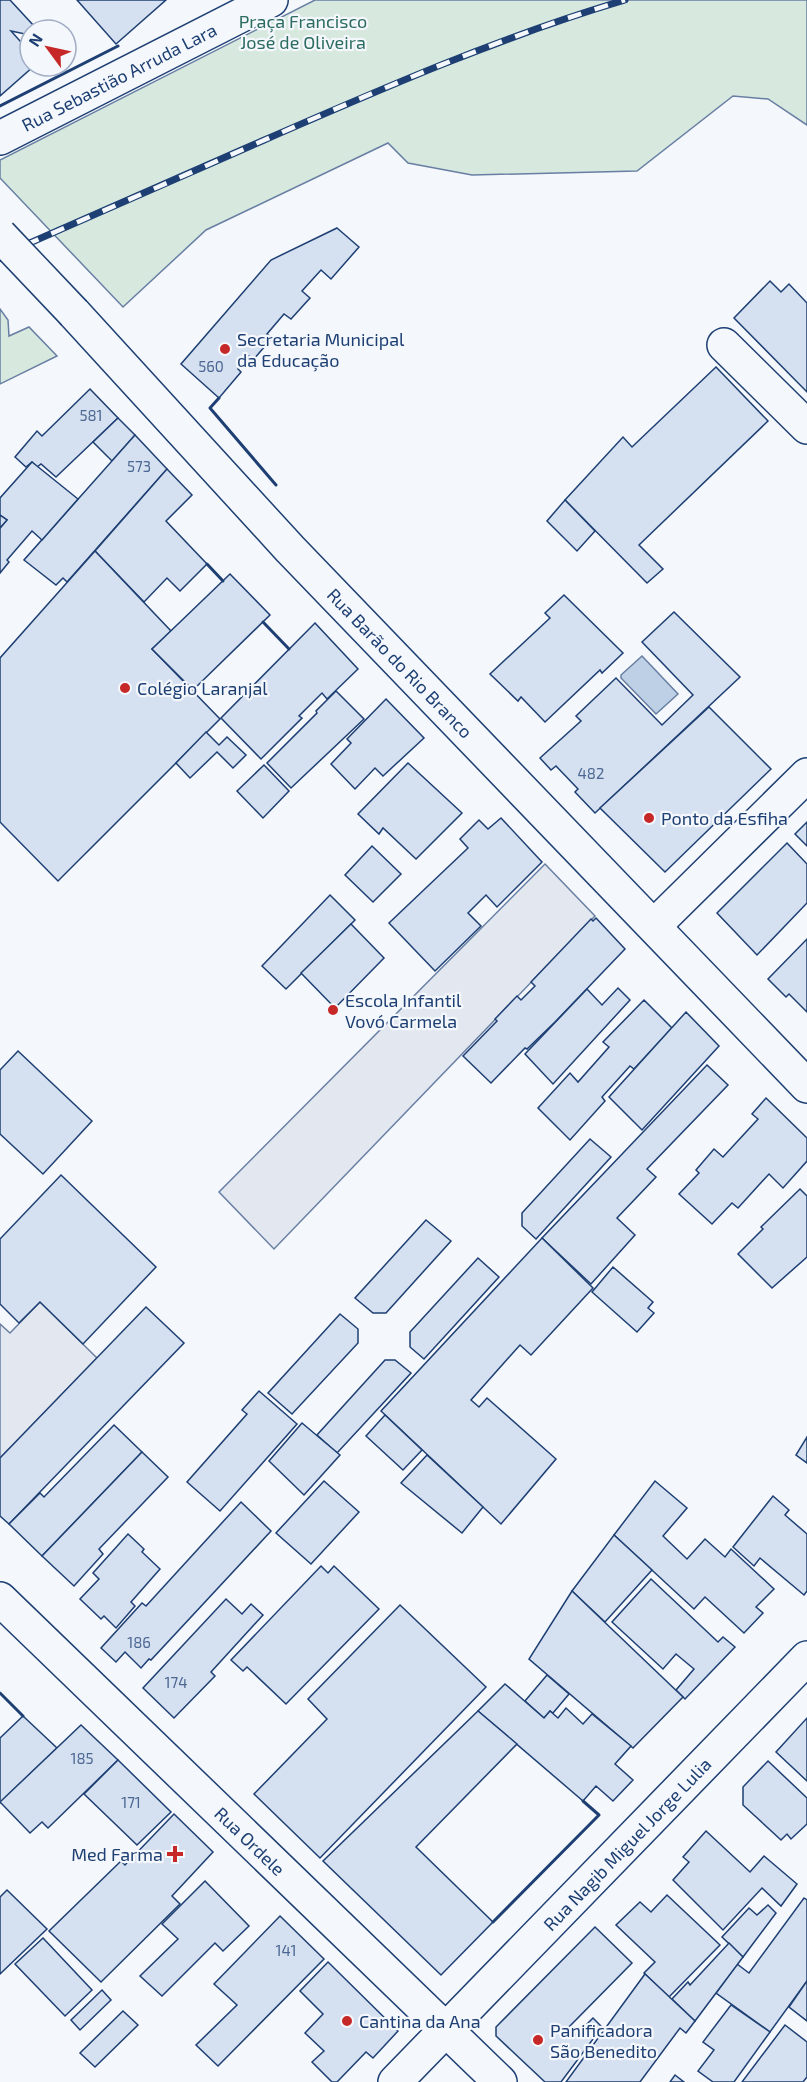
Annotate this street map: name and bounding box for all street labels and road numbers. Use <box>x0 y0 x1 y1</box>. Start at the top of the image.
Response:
street label: Rua Sebastião Arruda Lara <box>18 18 220 136</box>
street label: Rua Barão do Rio Branco <box>323 584 477 742</box>
street label: Rua Nagib Miguel Jorge Lulia <box>539 1753 715 1935</box>
street label: Rua Ordele <box>210 1802 290 1880</box>

